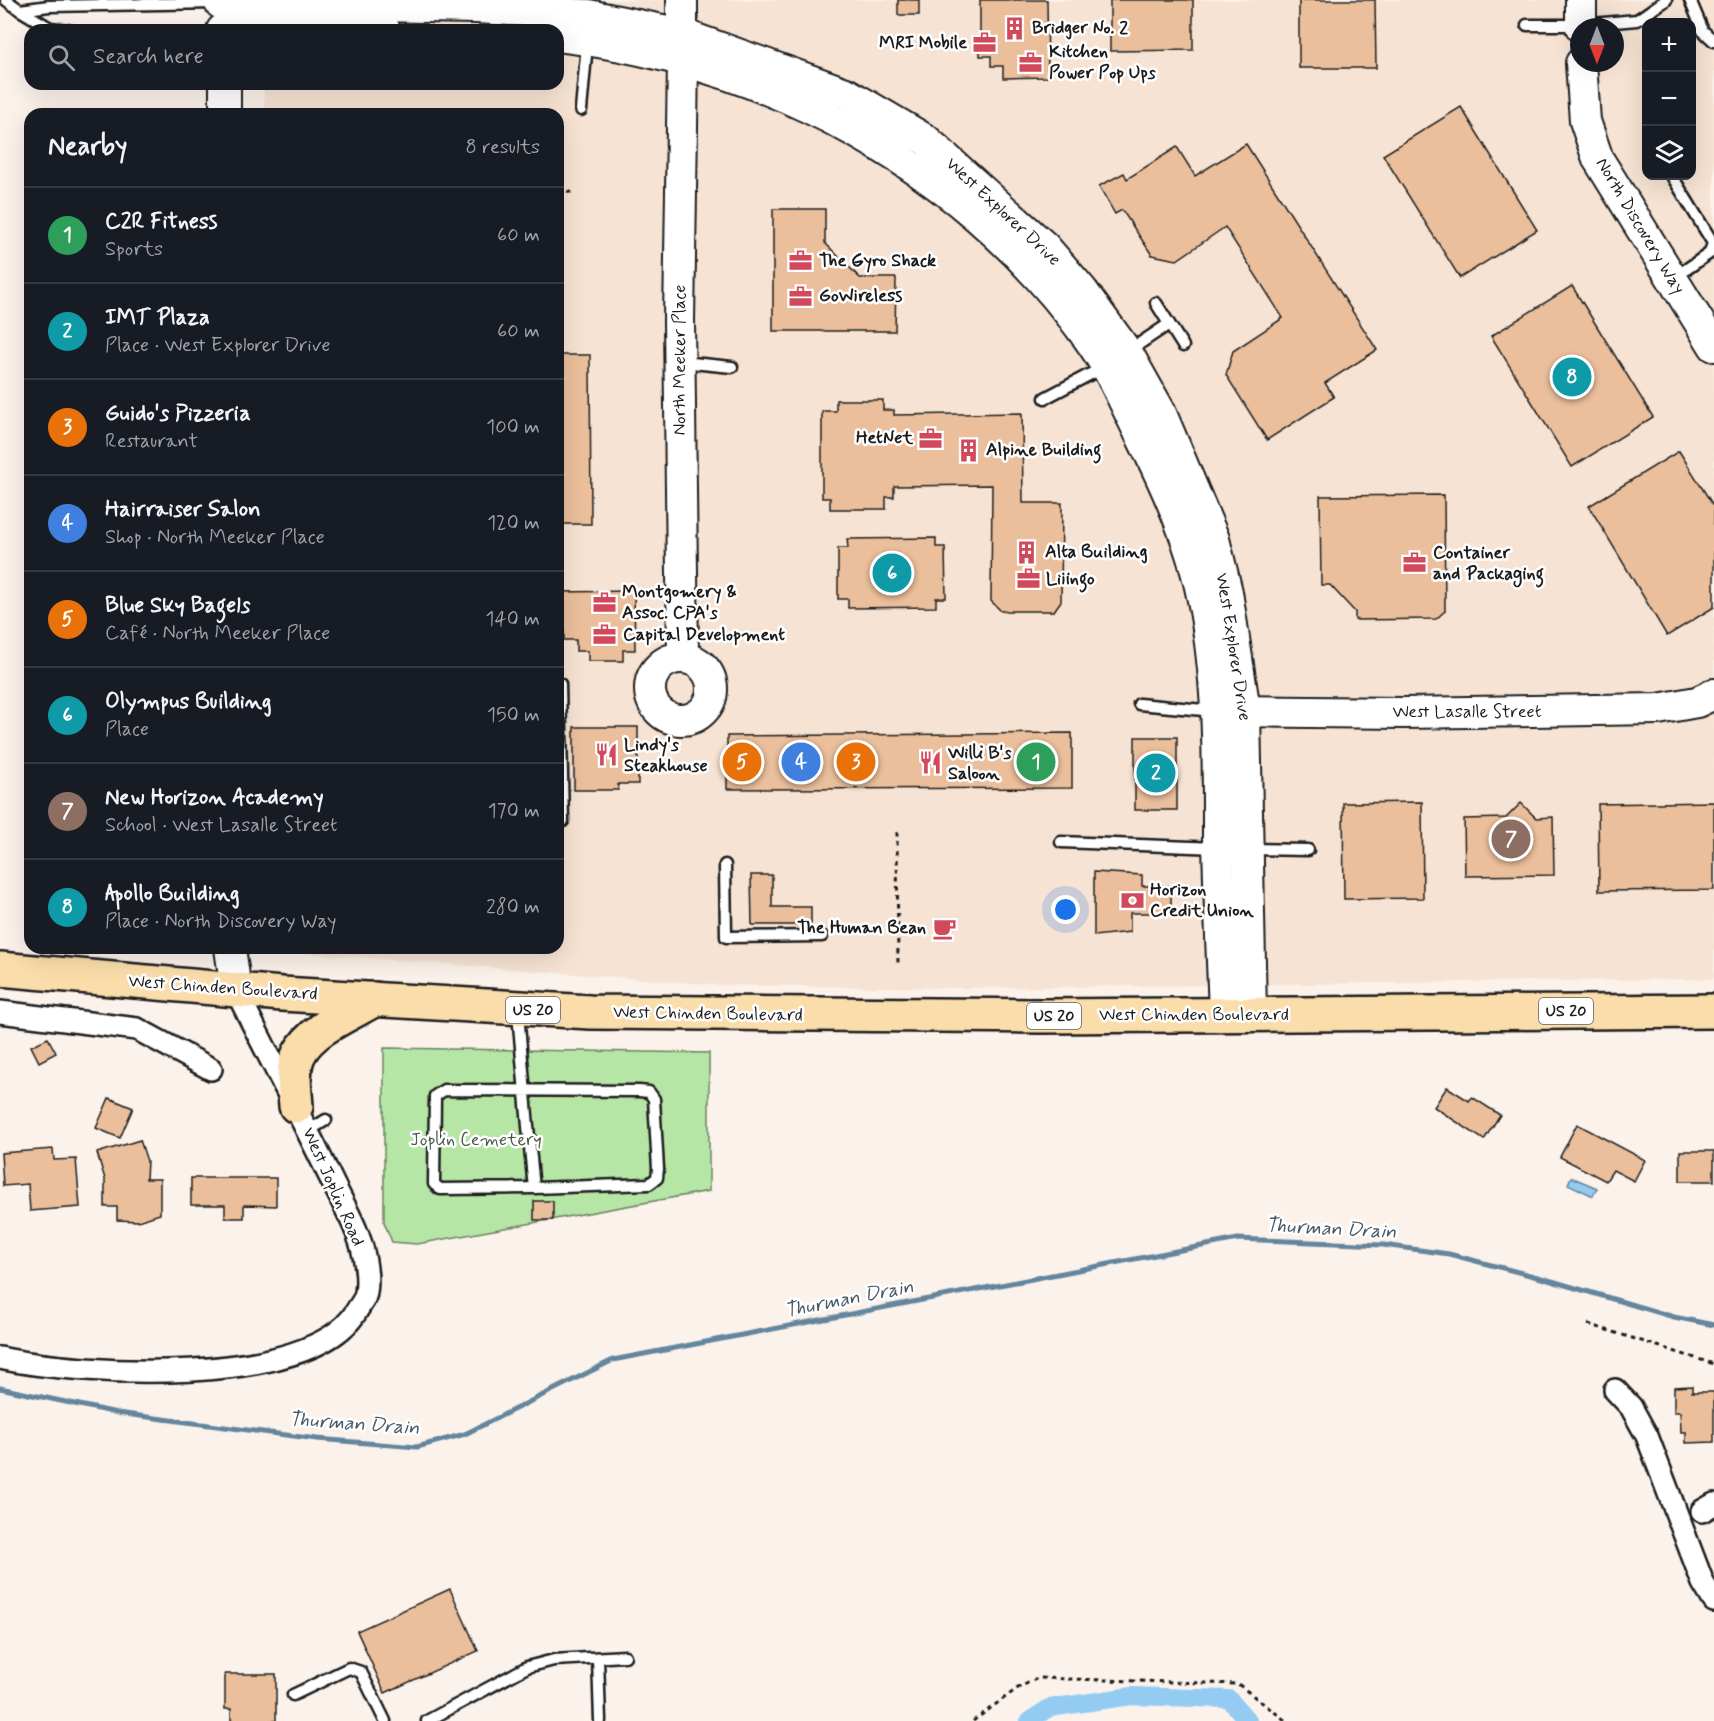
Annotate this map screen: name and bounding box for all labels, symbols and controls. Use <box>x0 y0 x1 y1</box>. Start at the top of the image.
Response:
building icon: Bridger No. 2 <box>1001 15 1027 41</box>
place label: Bridger No. 2 <box>1032 16 1128 40</box>
north arrow <box>1570 18 1624 72</box>
map controls <box>1642 18 1696 180</box>
button: + <box>1642 18 1696 72</box>
search box <box>24 24 564 90</box>
office icon: MRI Mobile <box>972 30 998 56</box>
place label: MRI Mobile <box>879 31 967 55</box>
place label: Kitchen Power Pop Ups <box>1049 40 1156 85</box>
icon: search <box>45 41 78 74</box>
text: Search here <box>93 43 204 71</box>
office icon: Kitchen Power Pop Ups <box>1018 49 1044 75</box>
button: − <box>1642 72 1696 126</box>
button: layers <box>1642 126 1696 180</box>
text: Nearby <box>48 130 127 164</box>
text: 8 results <box>466 134 540 161</box>
street label: West Explorer Drive <box>940 152 1066 272</box>
street label: North Discovery Way <box>1590 153 1690 299</box>
text: C2R Fitness <box>105 208 218 236</box>
text: 1 <box>63 222 72 249</box>
text: 60 m <box>497 222 540 249</box>
text: Sports <box>105 236 163 263</box>
office icon: The Gyro Shack <box>788 248 814 274</box>
place label: The Gyro Shack <box>819 249 936 273</box>
office icon: GoWireless <box>788 283 814 309</box>
place label: GoWireless <box>819 284 902 308</box>
street label: North Meeker Place <box>668 285 692 435</box>
text: IMT Plaza <box>105 304 210 332</box>
text: 2 <box>63 318 72 345</box>
text: 60 m <box>497 318 540 345</box>
text: Place · West Explorer Drive <box>105 332 330 359</box>
pin: 8 <box>1552 354 1592 400</box>
text: Guido's Pizzeria <box>105 400 251 428</box>
text: 3 <box>63 414 72 441</box>
text: 100 m <box>486 414 540 441</box>
office icon: HetNet <box>918 425 944 451</box>
place label: HetNet <box>856 426 913 450</box>
text: Restaurant <box>105 428 198 455</box>
building icon: Alpine Building <box>955 437 981 463</box>
place label: Alpine Building <box>986 438 1101 464</box>
text: Hairraiser Salon <box>105 496 261 524</box>
text: 4 <box>62 510 73 537</box>
text: 120 m <box>487 510 540 537</box>
text: Shop · North Meeker Place <box>105 524 325 551</box>
building icon: Alta Building <box>1014 539 1040 565</box>
place label: Alta Building <box>1045 540 1148 564</box>
place label: Container and Packaging <box>1433 541 1544 588</box>
pin: 6 <box>872 550 912 596</box>
office icon: Container and Packaging <box>1402 550 1428 576</box>
office icon: Liiingo <box>1015 566 1041 592</box>
place label: Liiingo <box>1046 567 1095 593</box>
street label: West Explorer Drive <box>1209 571 1257 723</box>
place label: Montgomery & Assoc. CPA's <box>622 580 737 625</box>
office icon: Montgomery & Assoc. CPA's <box>591 589 617 615</box>
text: Blue Sky Bagels <box>105 592 250 620</box>
text: 5 <box>62 606 74 633</box>
text: 140 m <box>486 606 540 633</box>
text: Café · North Meeker Place <box>105 620 330 647</box>
office icon: Capital Development <box>592 622 618 648</box>
place label: Capital Development <box>623 623 785 647</box>
text: Olympus Building <box>105 688 272 716</box>
street label: West Lasalle Street <box>1393 700 1542 724</box>
text: 6 <box>62 702 73 729</box>
text: 150 m <box>487 702 540 729</box>
text: Place <box>105 716 149 743</box>
place label: Lindy's Steakhouse <box>624 733 708 778</box>
pin: 5 <box>722 740 762 784</box>
pin: 4 <box>782 740 820 784</box>
pin: 3 <box>836 740 876 784</box>
pin: 1 <box>1016 740 1056 784</box>
place label: Willi B's Saloon <box>947 741 1011 786</box>
restaurant icon: Lindy's Steakhouse <box>593 742 619 768</box>
restaurant icon: Willi B's Saloon <box>917 750 943 776</box>
pin: 2 <box>1136 750 1176 796</box>
text: New Horizon Academy <box>105 784 324 812</box>
text: 7 <box>61 798 74 825</box>
text: 170 m <box>488 798 540 825</box>
text: School · West Lasalle Street <box>105 812 338 839</box>
pin: 7 <box>1492 816 1530 862</box>
place label: Horizon Credit Union <box>1150 878 1254 923</box>
text: Apollo Building <box>105 880 240 908</box>
bank icon: Horizon Credit Union <box>1119 887 1145 913</box>
text: 8 <box>62 894 73 921</box>
text: 280 m <box>486 894 540 921</box>
your location <box>1051 895 1080 924</box>
text: Place · North Discovery Way <box>105 908 336 935</box>
cafe icon: The Human Bean <box>931 915 957 941</box>
place label: The Human Bean <box>797 916 926 940</box>
street label: West Chinden Boulevard <box>127 969 319 1007</box>
road number: US 20 <box>506 997 560 1023</box>
road number: US 20 <box>1539 998 1593 1024</box>
street label: West Chinden Boulevard <box>613 1000 803 1028</box>
road number: US 20 <box>1027 1003 1081 1029</box>
street label: West Chinden Boulevard <box>1099 1003 1289 1027</box>
street label: West Joplin Road <box>296 1124 370 1250</box>
park label: Joplin Cemetery <box>410 1128 542 1152</box>
water label: Thurman Drain <box>1265 1212 1397 1246</box>
water label: Thurman Drain <box>782 1273 916 1325</box>
water label: Thurman Drain <box>288 1406 420 1442</box>

